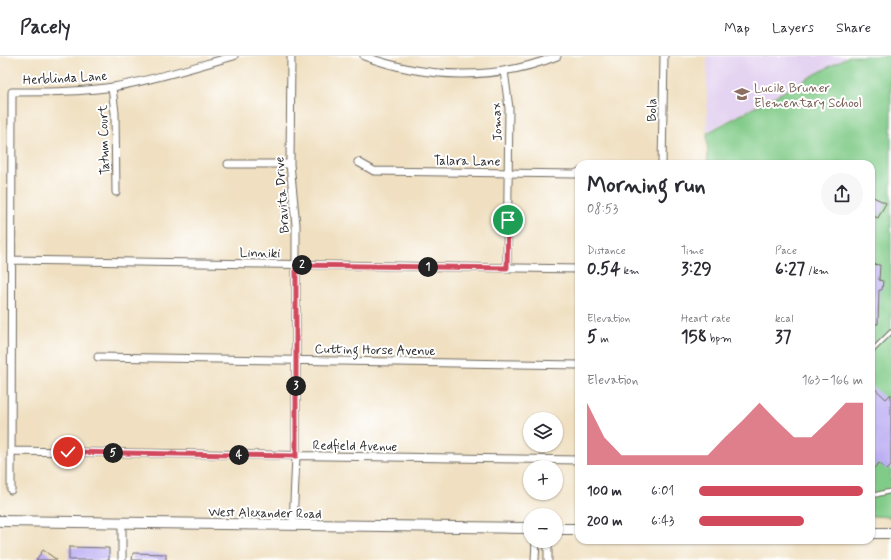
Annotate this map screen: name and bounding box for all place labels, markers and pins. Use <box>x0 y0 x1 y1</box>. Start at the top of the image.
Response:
place label: Lucile Bruner Elementary School <box>754 80 862 112</box>
school or university icon: Lucile Bruner Elementary School <box>733 85 751 103</box>
pin <box>491 203 525 237</box>
pin: 2 <box>292 255 312 275</box>
pin: 1 <box>418 257 438 277</box>
pin: 3 <box>286 376 306 396</box>
pin <box>51 435 85 469</box>
pin: 5 <box>103 443 123 463</box>
pin: 4 <box>229 445 249 465</box>

